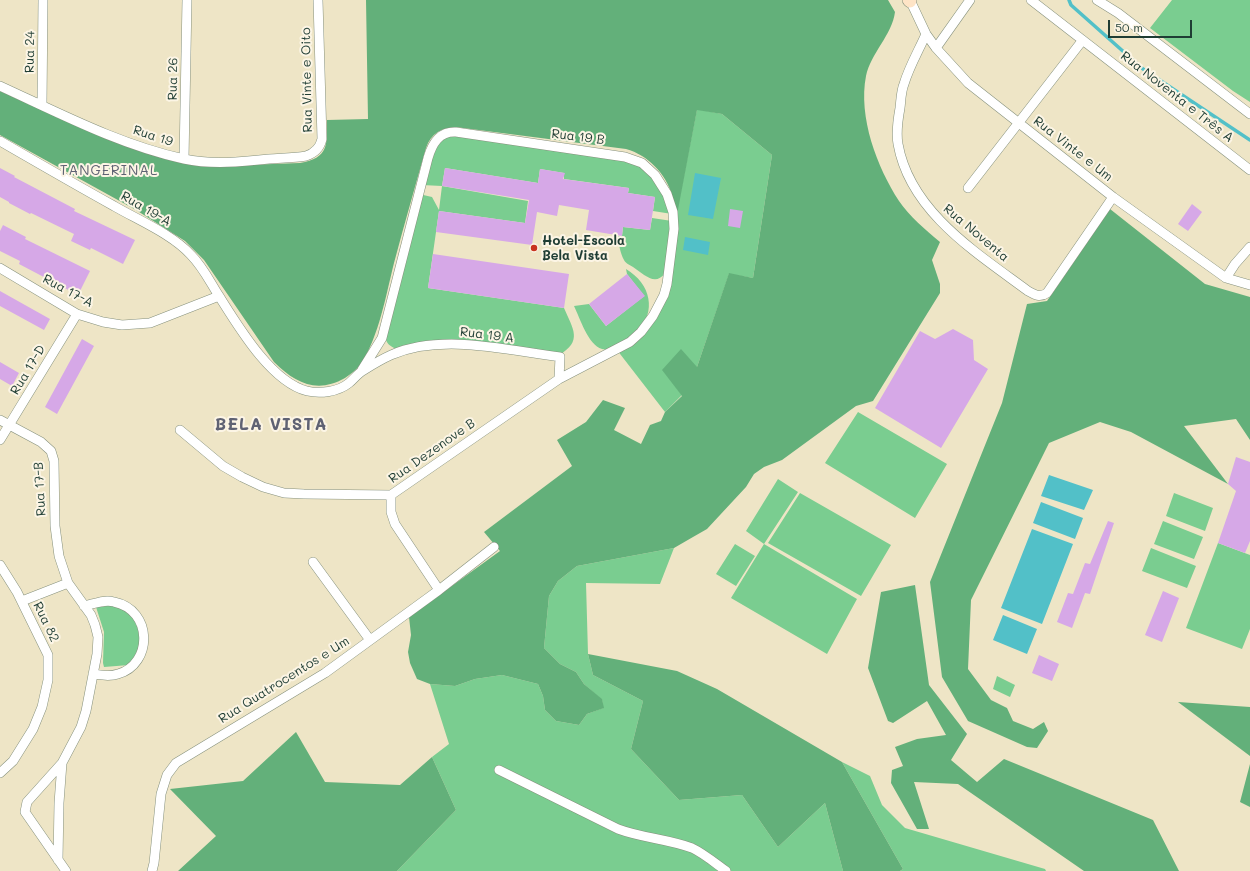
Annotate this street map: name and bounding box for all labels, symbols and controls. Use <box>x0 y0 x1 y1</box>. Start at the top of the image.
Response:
scale bar <box>1110 12 1194 38</box>
text: 50 m <box>1115 19 1143 35</box>
street label: Rua Vinte e Oito <box>298 27 316 133</box>
street label: Rua 24 <box>22 31 38 73</box>
street label: Rua Noventa e Três A <box>1117 48 1237 146</box>
street label: Rua 26 <box>165 57 181 101</box>
street label: Rua Vinte e Um <box>1030 113 1116 185</box>
street label: Rua 19 <box>131 122 175 150</box>
street label: Rua 19 B <box>551 126 605 148</box>
district label: TANGERINAL <box>60 163 158 179</box>
street label: Rua 19-A <box>118 188 174 230</box>
street label: Rua Noventa <box>940 201 1012 265</box>
place label: Hotel-Escola Bela Vista <box>542 233 625 264</box>
marker: Hotel-Escola Bela Vista <box>529 243 539 253</box>
street label: Rua 17-A <box>40 271 96 311</box>
street label: Rua 19 A <box>459 324 515 346</box>
street label: Rua 17-D <box>7 342 49 398</box>
district label: BELA VISTA <box>215 415 327 435</box>
street label: Rua Dezenove B <box>386 415 478 487</box>
street label: Rua 17-B <box>31 461 49 517</box>
street label: Rua 82 <box>30 599 62 645</box>
street label: Rua Quatrocentos e Um <box>216 633 352 727</box>

